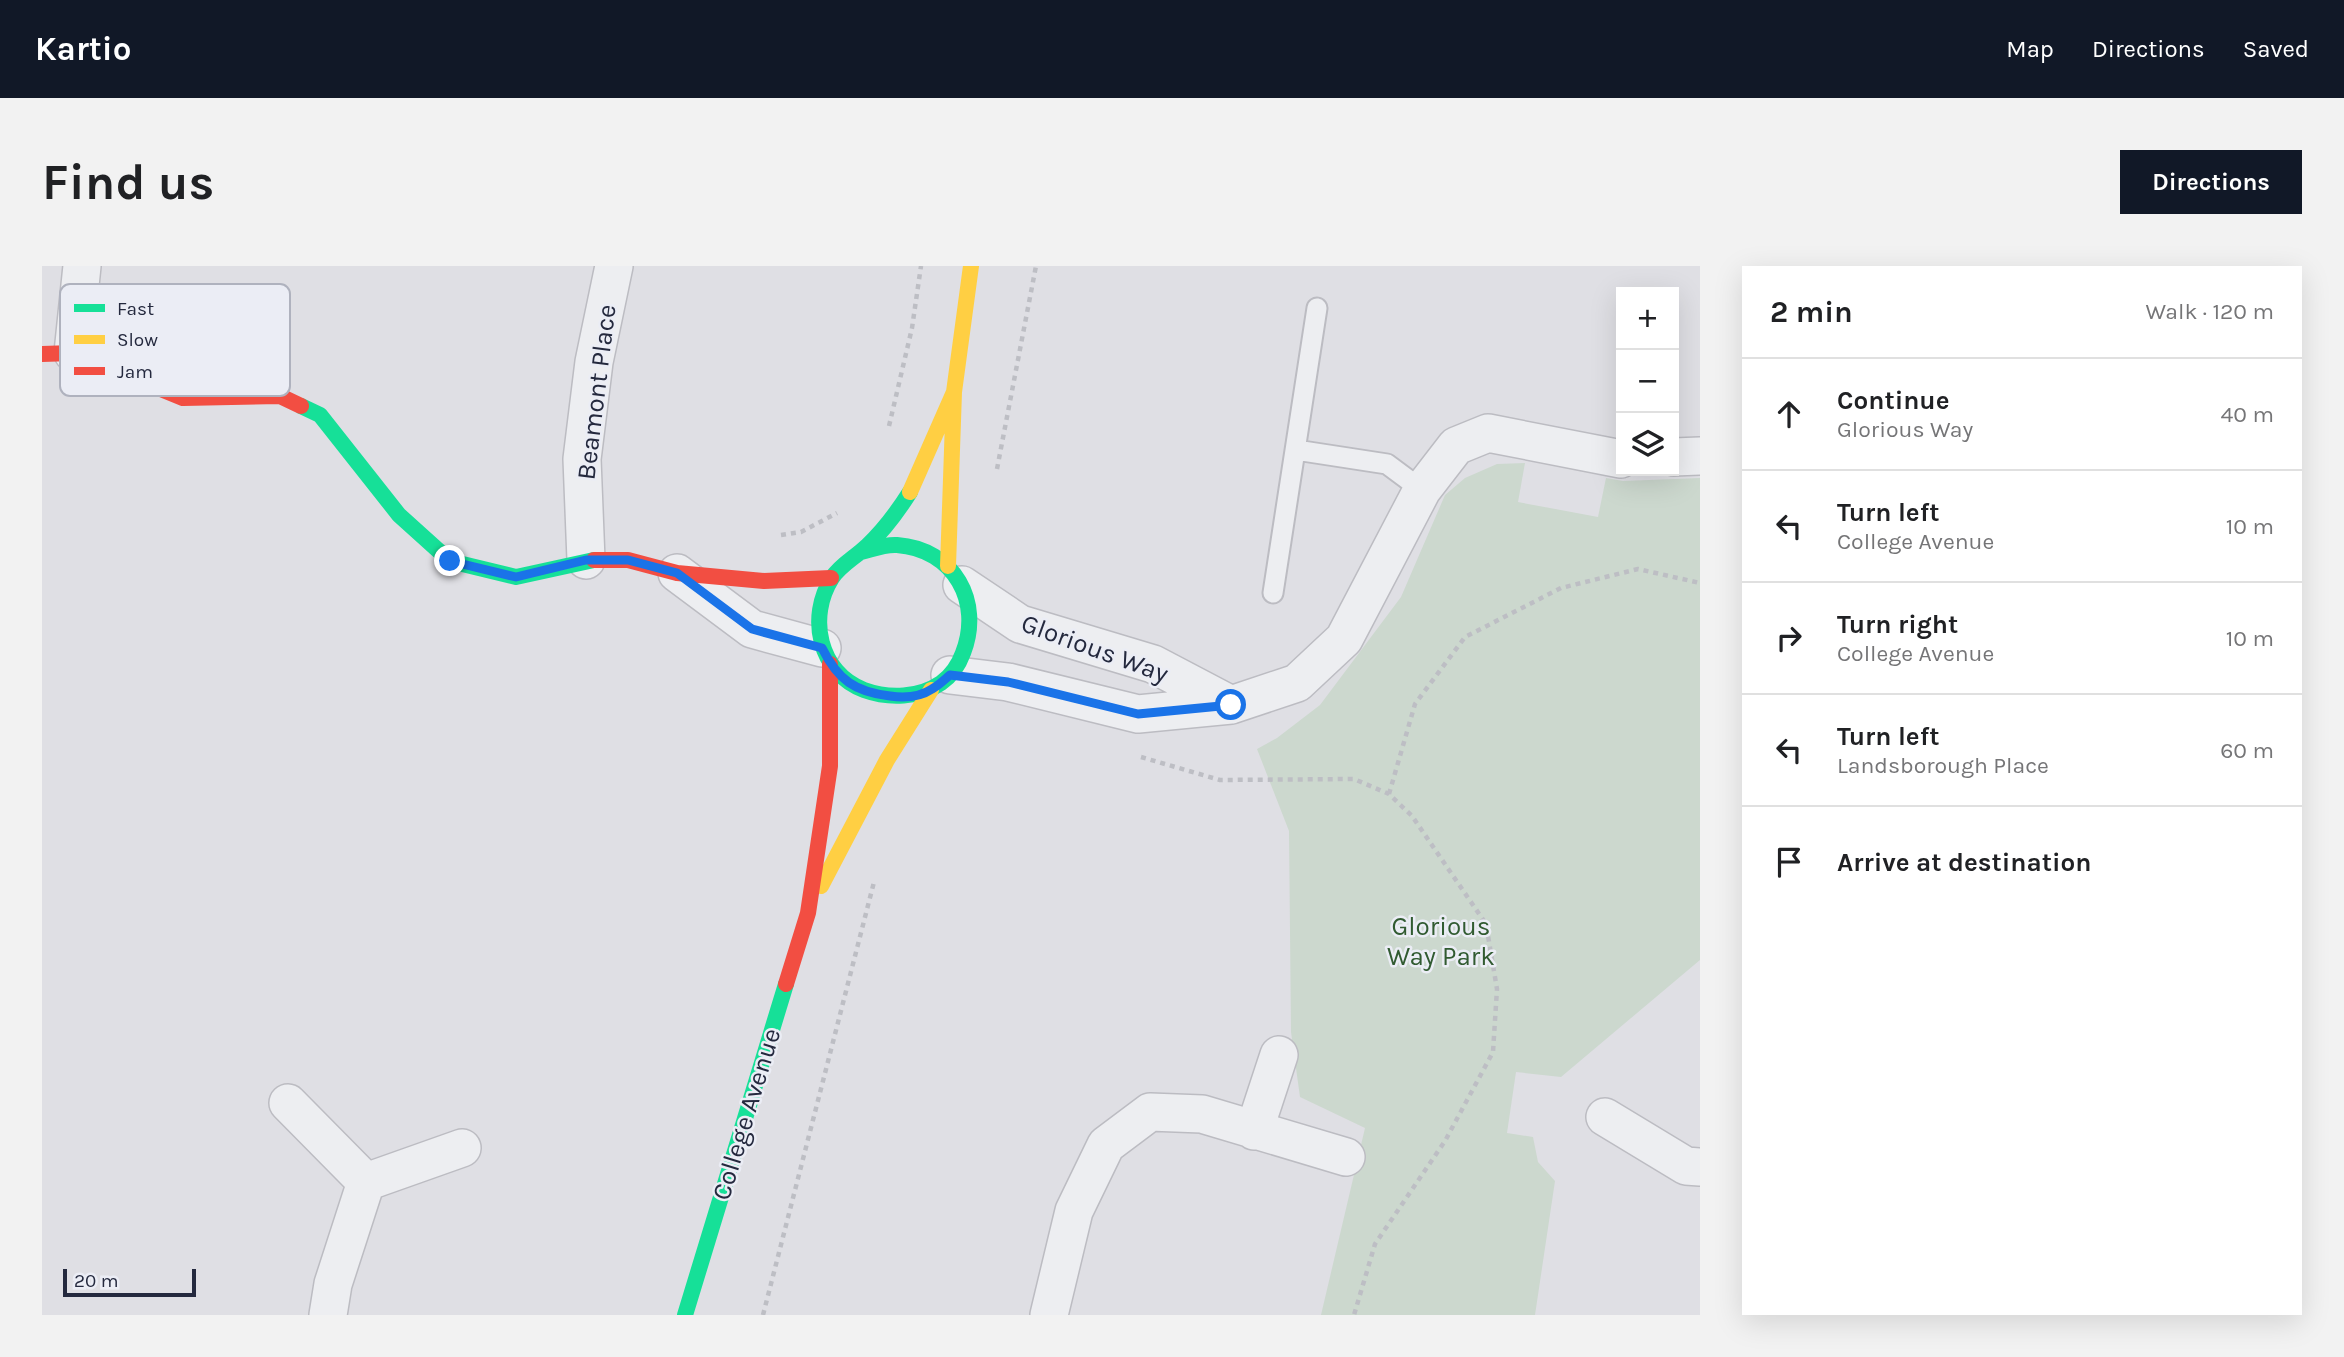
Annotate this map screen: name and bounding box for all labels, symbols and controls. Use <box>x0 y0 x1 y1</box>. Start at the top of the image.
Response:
text: Kartio <box>35 30 131 68</box>
text: Map <box>2006 35 2054 63</box>
text: Directions <box>2092 35 2205 63</box>
text: Saved <box>2243 35 2309 63</box>
button: Directions <box>2120 150 2302 214</box>
text: Find us <box>42 154 214 211</box>
legend <box>60 284 290 396</box>
map controls <box>1616 287 1679 476</box>
button: + <box>1616 287 1679 350</box>
text: 2 min <box>1770 294 1853 330</box>
text: Fast <box>117 298 154 320</box>
text: Walk · 120 m <box>2146 298 2274 325</box>
street label: Beamont Place <box>570 302 623 482</box>
text: Slow <box>117 329 158 351</box>
button: − <box>1616 350 1679 413</box>
text: Jam <box>117 361 153 383</box>
text: Continue <box>1837 385 1949 416</box>
icon: ahead <box>1770 395 1808 433</box>
text: 40 m <box>2221 401 2274 428</box>
button: layers <box>1616 413 1679 476</box>
text: Glorious Way <box>1837 416 1973 443</box>
text: Turn left <box>1837 497 1939 528</box>
icon: left <box>1770 507 1808 545</box>
text: 10 m <box>2226 513 2274 540</box>
text: College Avenue <box>1837 528 1994 555</box>
route end <box>434 545 465 576</box>
street label: Glorious Way <box>1017 608 1172 689</box>
text: Turn right <box>1837 609 1958 640</box>
icon: right <box>1770 619 1808 657</box>
text: 10 m <box>2226 625 2274 652</box>
text: College Avenue <box>1837 640 1994 667</box>
route start <box>1215 689 1246 720</box>
text: Turn left <box>1837 721 1939 752</box>
icon: left <box>1770 731 1808 769</box>
text: 60 m <box>2220 737 2274 764</box>
text: Landsborough Place <box>1837 752 2049 779</box>
icon: arrive <box>1770 843 1808 881</box>
text: Arrive at destination <box>1837 847 2091 878</box>
park label: Glorious Way Park <box>1387 911 1495 972</box>
street label: College Avenue <box>706 1025 787 1204</box>
scale bar <box>63 1266 196 1298</box>
text: 20 m <box>74 1270 119 1292</box>

